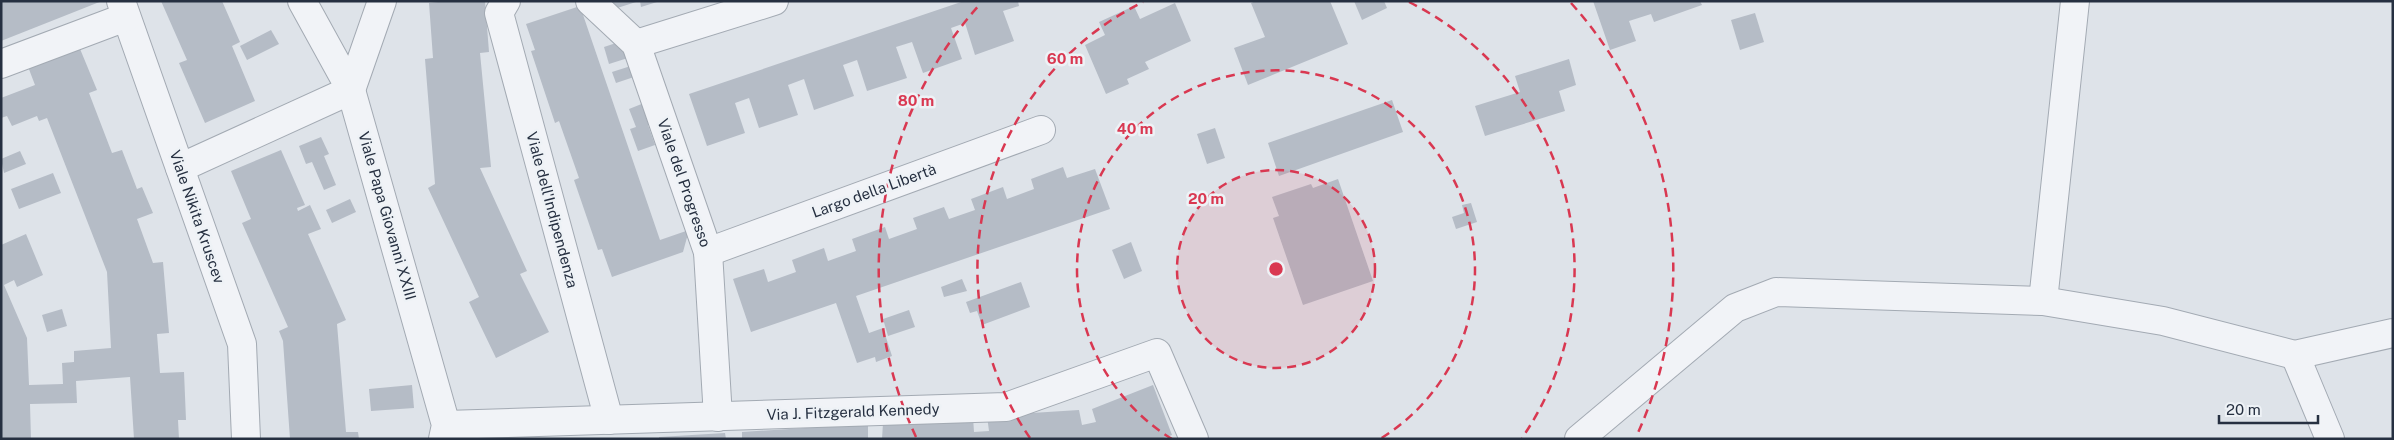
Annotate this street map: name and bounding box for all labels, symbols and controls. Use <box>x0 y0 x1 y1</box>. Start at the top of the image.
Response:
text: 60 m <box>1047 50 1083 67</box>
text: 80 m <box>898 92 934 109</box>
street label: Viale del Progresso <box>655 116 714 249</box>
text: 40 m <box>1117 120 1153 137</box>
street label: Viale Papa Giovanni XXIII <box>355 130 420 302</box>
street label: Viale dell'Indipendenza <box>523 130 582 290</box>
street label: Viale Nikita Kruscev <box>167 148 228 286</box>
street label: Largo della Libertà <box>809 160 938 221</box>
text: 20 m <box>1188 190 1224 207</box>
centre of rings <box>1267 260 1285 278</box>
scale bar <box>2219 392 2318 424</box>
street label: Via J. Fitzgerald Kennedy <box>766 400 940 423</box>
text: 20 m <box>2226 401 2261 418</box>

